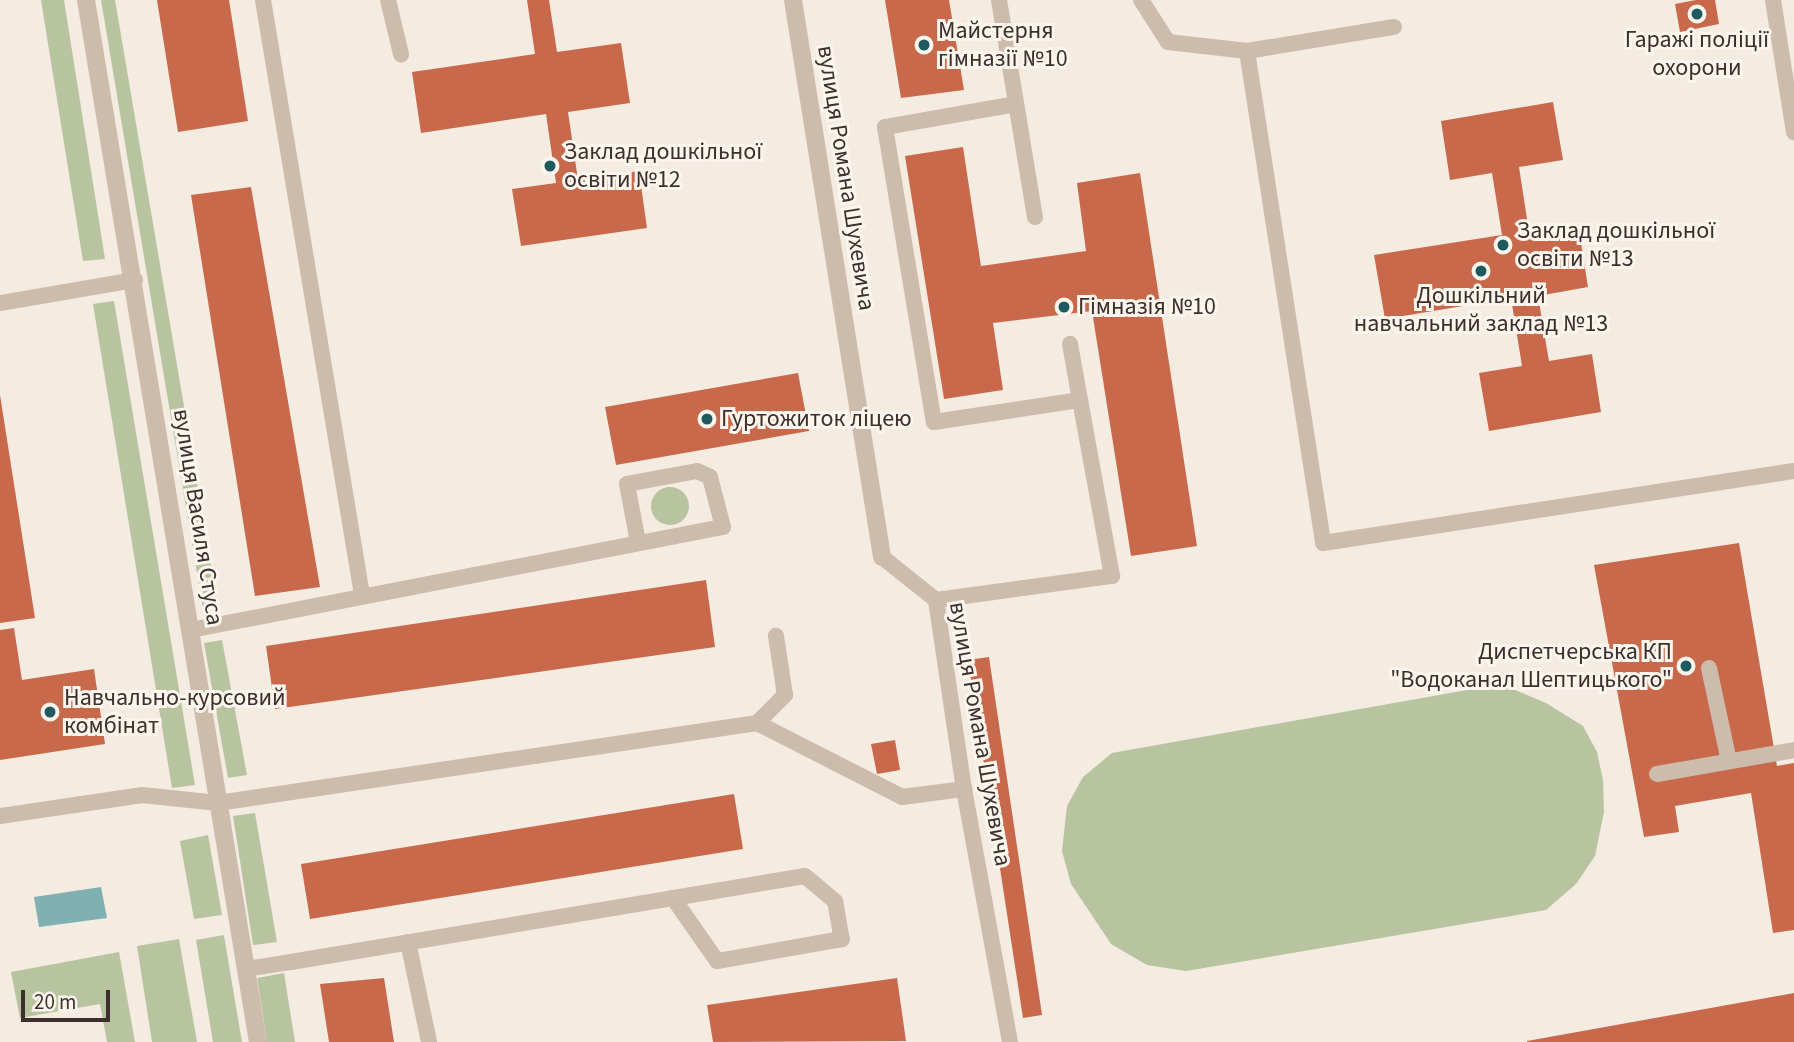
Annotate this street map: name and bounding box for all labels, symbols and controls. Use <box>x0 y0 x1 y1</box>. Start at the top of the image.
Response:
marker: Гаражі поліції охорони <box>1689 6 1705 22</box>
place label: Майстерня гімназії №10 <box>938 17 1068 73</box>
place label: Гаражі поліції охорони <box>1625 26 1769 82</box>
marker: Майстерня гімназії №10 <box>916 37 932 53</box>
street label: вулиця Романа Шухевича <box>811 43 881 313</box>
place label: Заклад дошкільної освіти №12 <box>564 138 762 194</box>
marker: Заклад дошкільної освіти №12 <box>542 158 558 174</box>
place label: Заклад дошкільної освіти №13 <box>1517 217 1715 273</box>
marker: Заклад дошкільної освіти №13 <box>1495 237 1511 253</box>
marker: Дошкільний навчальний заклад №13 <box>1473 263 1489 279</box>
place label: Дошкільний навчальний заклад №13 <box>1354 282 1608 338</box>
place label: Гімназія №10 <box>1078 293 1216 321</box>
marker: Гімназія №10 <box>1056 299 1072 315</box>
place label: Гуртожиток ліцею <box>721 405 912 433</box>
street label: вулиця Василя Стуса <box>167 407 229 627</box>
marker: Гуртожиток ліцею <box>699 411 715 427</box>
street label: вулиця Романа Шухевича <box>943 600 1017 868</box>
place label: Диспетчерська КП "Водоканал Шептицького" <box>1390 638 1672 694</box>
marker: Диспетчерська КП "Водоканал Шептицького" <box>1678 658 1694 674</box>
place label: Навчально-курсовий комбінат <box>64 684 286 740</box>
marker: Навчально-курсовий комбінат <box>42 704 58 720</box>
scale bar <box>24 976 114 1020</box>
text: 20 m <box>34 987 76 1017</box>

